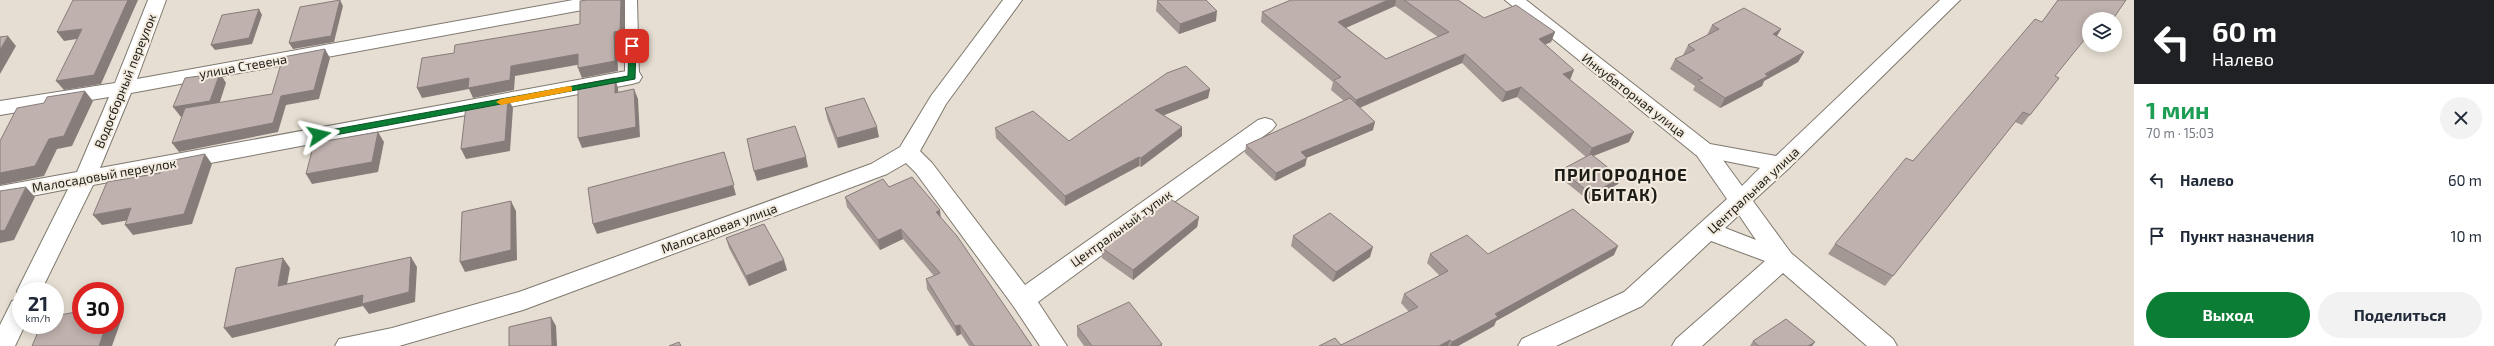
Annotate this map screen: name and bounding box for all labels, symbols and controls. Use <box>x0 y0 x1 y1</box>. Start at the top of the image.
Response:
street label: Водосборный переулок <box>91 11 159 151</box>
map controls <box>2082 12 2122 52</box>
button: layers <box>2082 12 2122 52</box>
text: 60 m <box>2212 14 2277 48</box>
icon: left <box>2146 16 2198 68</box>
pin <box>615 29 649 63</box>
icon: arrive <box>621 35 643 57</box>
text: Налево <box>2212 48 2274 70</box>
street label: Инкубаторная улица <box>1579 49 1689 141</box>
street label: улица Стевена <box>198 50 288 82</box>
text: 1 мин <box>2146 95 2210 124</box>
button: close <box>2440 97 2482 139</box>
position arrow <box>298 114 340 156</box>
text: 70 m · 15:03 <box>2146 125 2214 141</box>
street label: Центральная улица <box>1704 143 1802 237</box>
street label: Малосадовый переулок <box>31 154 177 196</box>
district label: ПРИГОРОДНОЕ (БИТАК) <box>1554 164 1688 204</box>
icon: left <box>2146 169 2168 191</box>
text: Налево <box>2180 171 2234 189</box>
text: 60 m <box>2448 171 2482 189</box>
street label: Центральный тупик <box>1067 186 1175 270</box>
street label: Малосадовая улица <box>659 200 779 256</box>
icon: arrive <box>2146 225 2168 247</box>
text: Пункт назначения <box>2180 227 2314 245</box>
text: 10 m <box>2450 227 2482 245</box>
speed limit sign: 30 <box>72 282 124 334</box>
text: 21 <box>28 291 48 315</box>
button: Выход <box>2146 292 2310 338</box>
button: Поделиться <box>2318 292 2482 338</box>
text: km/h <box>26 312 50 324</box>

